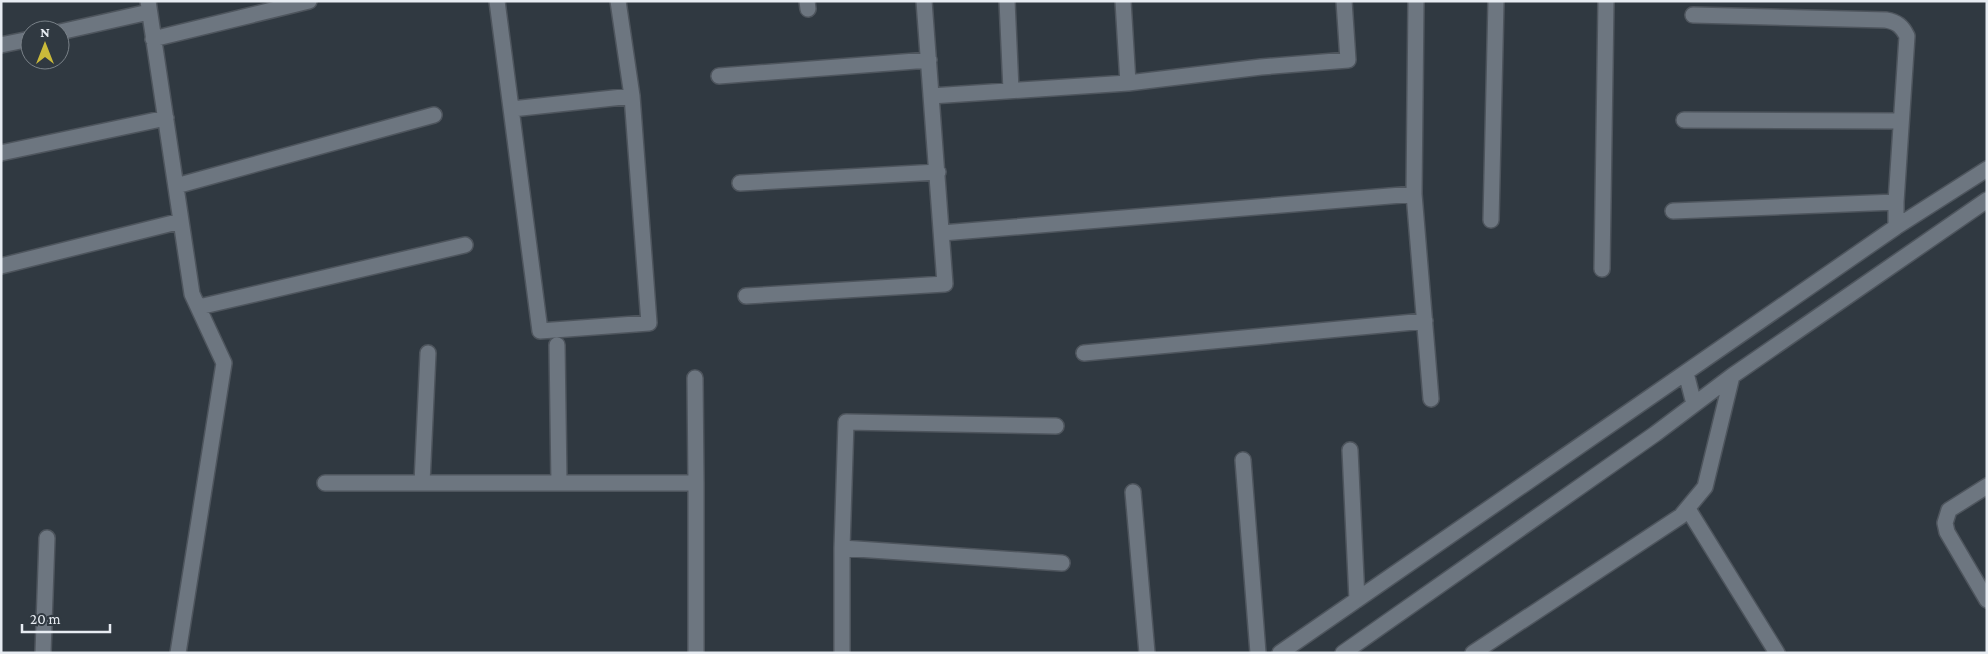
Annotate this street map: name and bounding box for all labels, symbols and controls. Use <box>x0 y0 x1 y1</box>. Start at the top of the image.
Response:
north arrow <box>20 20 70 70</box>
text: N <box>40 24 50 40</box>
scale bar <box>22 602 110 634</box>
text: 20 m <box>30 611 61 627</box>

